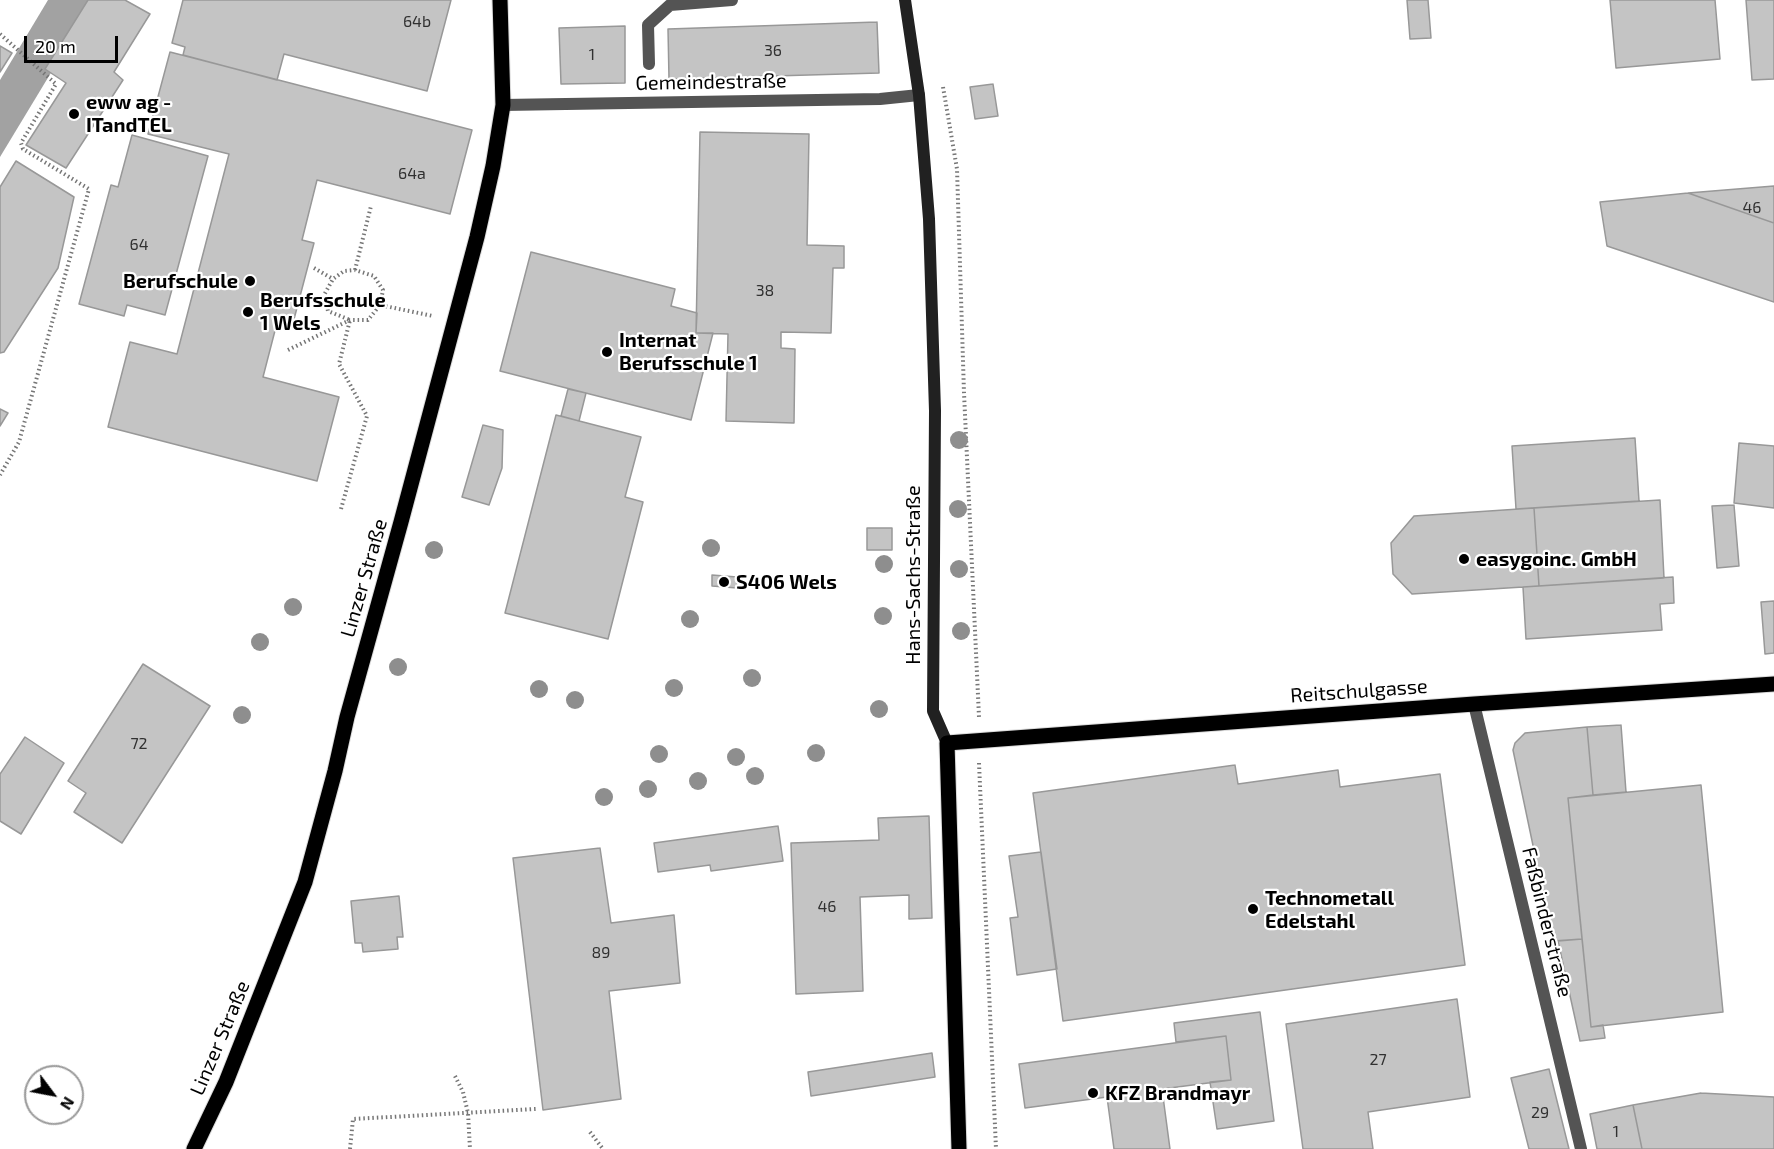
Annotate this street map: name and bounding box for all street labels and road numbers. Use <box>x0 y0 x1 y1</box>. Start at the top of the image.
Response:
street label: Gemeindestraße <box>635 69 787 95</box>
street label: Hans-Sachs-Straße <box>901 485 925 665</box>
street label: Linzer Straße <box>336 516 392 640</box>
street label: Reitschulgasse <box>1290 674 1428 708</box>
street label: Faßbinderstraße <box>1517 844 1577 1000</box>
street label: Linzer Straße <box>185 977 255 1099</box>

